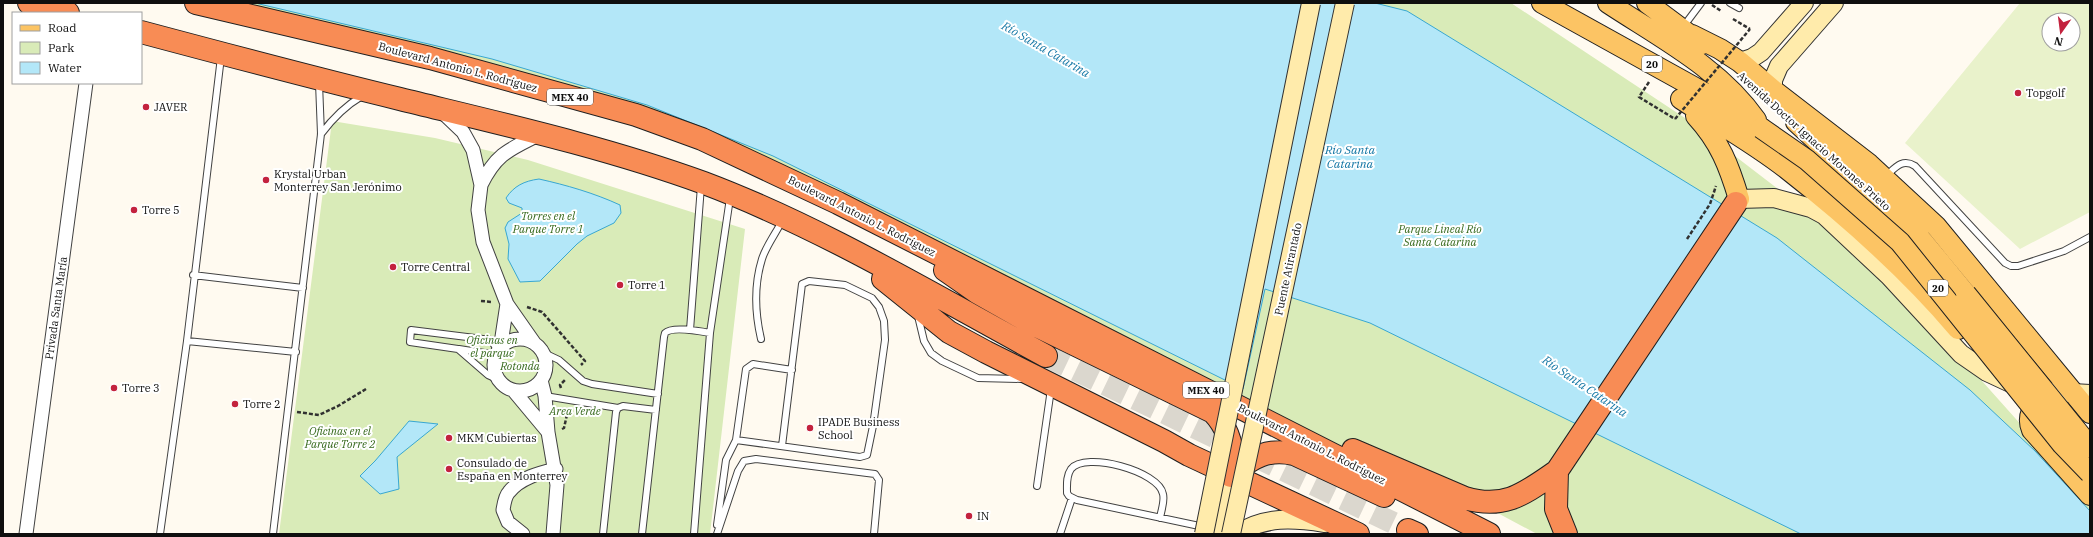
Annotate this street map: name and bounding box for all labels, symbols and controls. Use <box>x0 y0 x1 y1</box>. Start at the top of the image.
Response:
legend <box>12 12 142 84</box>
north arrow <box>2041 12 2081 52</box>
water label: Río Santa Catarina <box>998 17 1093 80</box>
text: Road <box>48 20 77 35</box>
text: N <box>2052 34 2064 50</box>
street label: Boulevard Antonio L. Rodríguez <box>377 39 539 95</box>
text: Park <box>48 40 74 55</box>
road number: 20 <box>1642 56 1662 72</box>
text: Water <box>48 60 82 75</box>
street label: Avenida Doctor Ignacio Morones Prieto <box>1734 68 1894 214</box>
place label: Topgolf <box>2026 86 2066 100</box>
marker: Topgolf <box>2013 88 2023 98</box>
road number: MEX 40 <box>547 89 593 105</box>
place label: JAVER <box>154 100 188 114</box>
marker: JAVER <box>141 102 151 112</box>
water label: Río Santa Catarina <box>1324 142 1376 171</box>
place label: Krystal Urban Monterrey San Jerónimo <box>274 167 402 194</box>
street label: Boulevard Antonio L. Rodríguez <box>786 172 939 260</box>
marker: Krystal Urban Monterrey San Jerónimo <box>261 175 271 185</box>
place label: Torre 5 <box>142 203 180 217</box>
marker: Torre 5 <box>129 205 139 215</box>
park label: Torres en el Parque Torre 1 <box>512 209 583 236</box>
street label: Puente Atirantado <box>1271 221 1305 317</box>
park label: Parque Lineal Río Santa Catarina <box>1397 222 1482 249</box>
street label: Privada Santa María <box>42 256 70 360</box>
place label: Torre Central <box>401 260 470 274</box>
marker: Torre Central <box>388 262 398 272</box>
place label: Torre 1 <box>628 278 666 292</box>
marker: Torre 1 <box>615 280 625 290</box>
road number: 20 <box>1928 280 1948 296</box>
park label: Oficinas en el parque <box>466 333 519 360</box>
water label: Río Santa Catarina <box>1539 352 1631 420</box>
park label: Rotonda <box>499 359 540 373</box>
place label: Torre 3 <box>122 381 160 395</box>
road number: MEX 40 <box>1183 382 1229 398</box>
marker: Torre 3 <box>109 383 119 393</box>
place label: Torre 2 <box>243 397 281 411</box>
marker: Torre 2 <box>230 399 240 409</box>
street label: Boulevard Antonio L. Rodríguez <box>1236 400 1389 488</box>
park label: Area Verde <box>548 404 601 418</box>
place label: IPADE Business School <box>818 415 900 442</box>
marker: IPADE Business School <box>805 423 815 433</box>
park label: Oficinas en el Parque Torre 2 <box>304 424 375 451</box>
place label: MKM Cubiertas <box>457 431 537 445</box>
marker: MKM Cubiertas <box>444 433 454 443</box>
place label: Consulado de España en Monterrey <box>457 456 568 483</box>
marker: Consulado de España en Monterrey <box>444 464 454 474</box>
place label: IN <box>977 509 990 523</box>
marker: IN <box>964 511 974 521</box>

